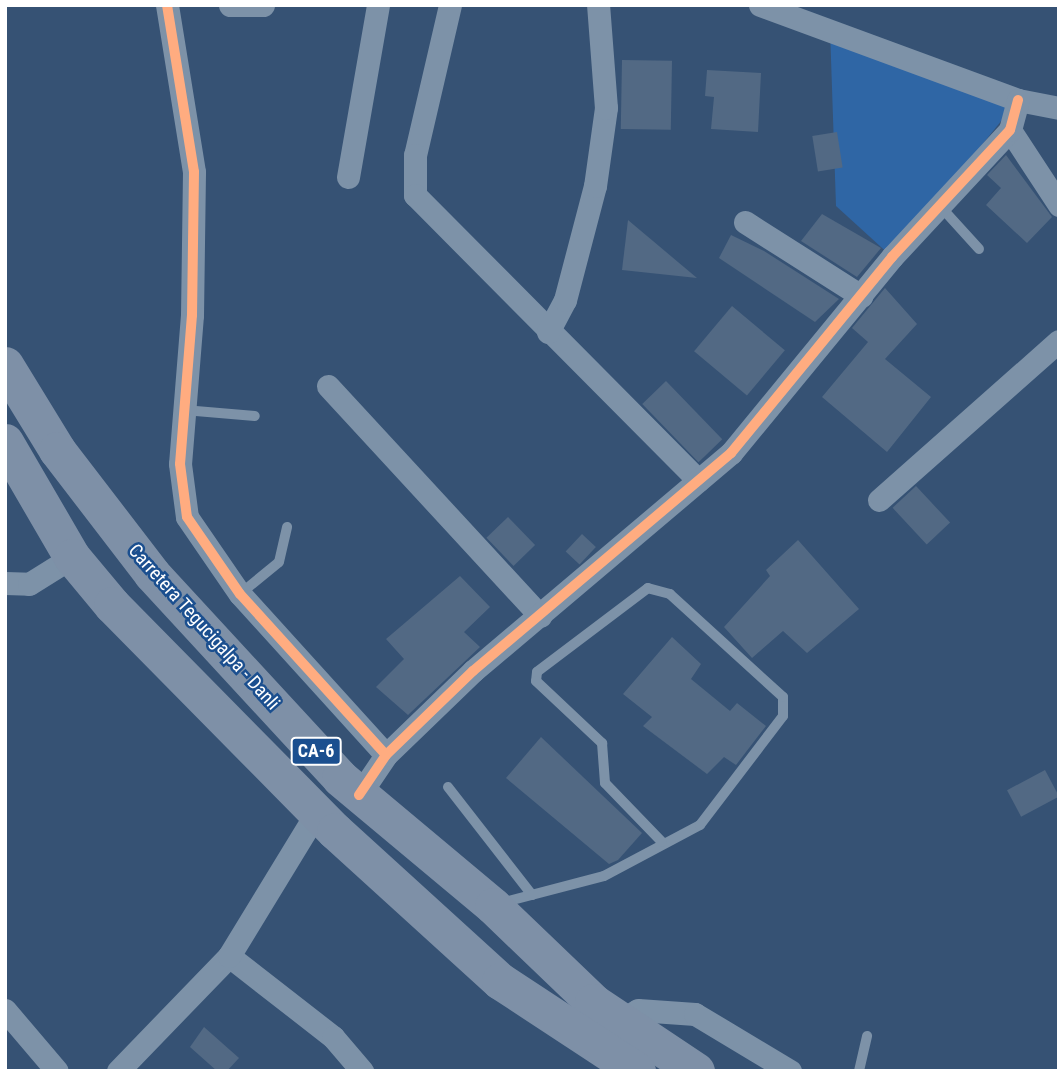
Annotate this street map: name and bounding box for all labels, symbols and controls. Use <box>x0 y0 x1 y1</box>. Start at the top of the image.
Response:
street label: Carretera Tegucigalpa - Danli <box>123 539 285 715</box>
road number: CA-6 <box>290 736 342 766</box>

